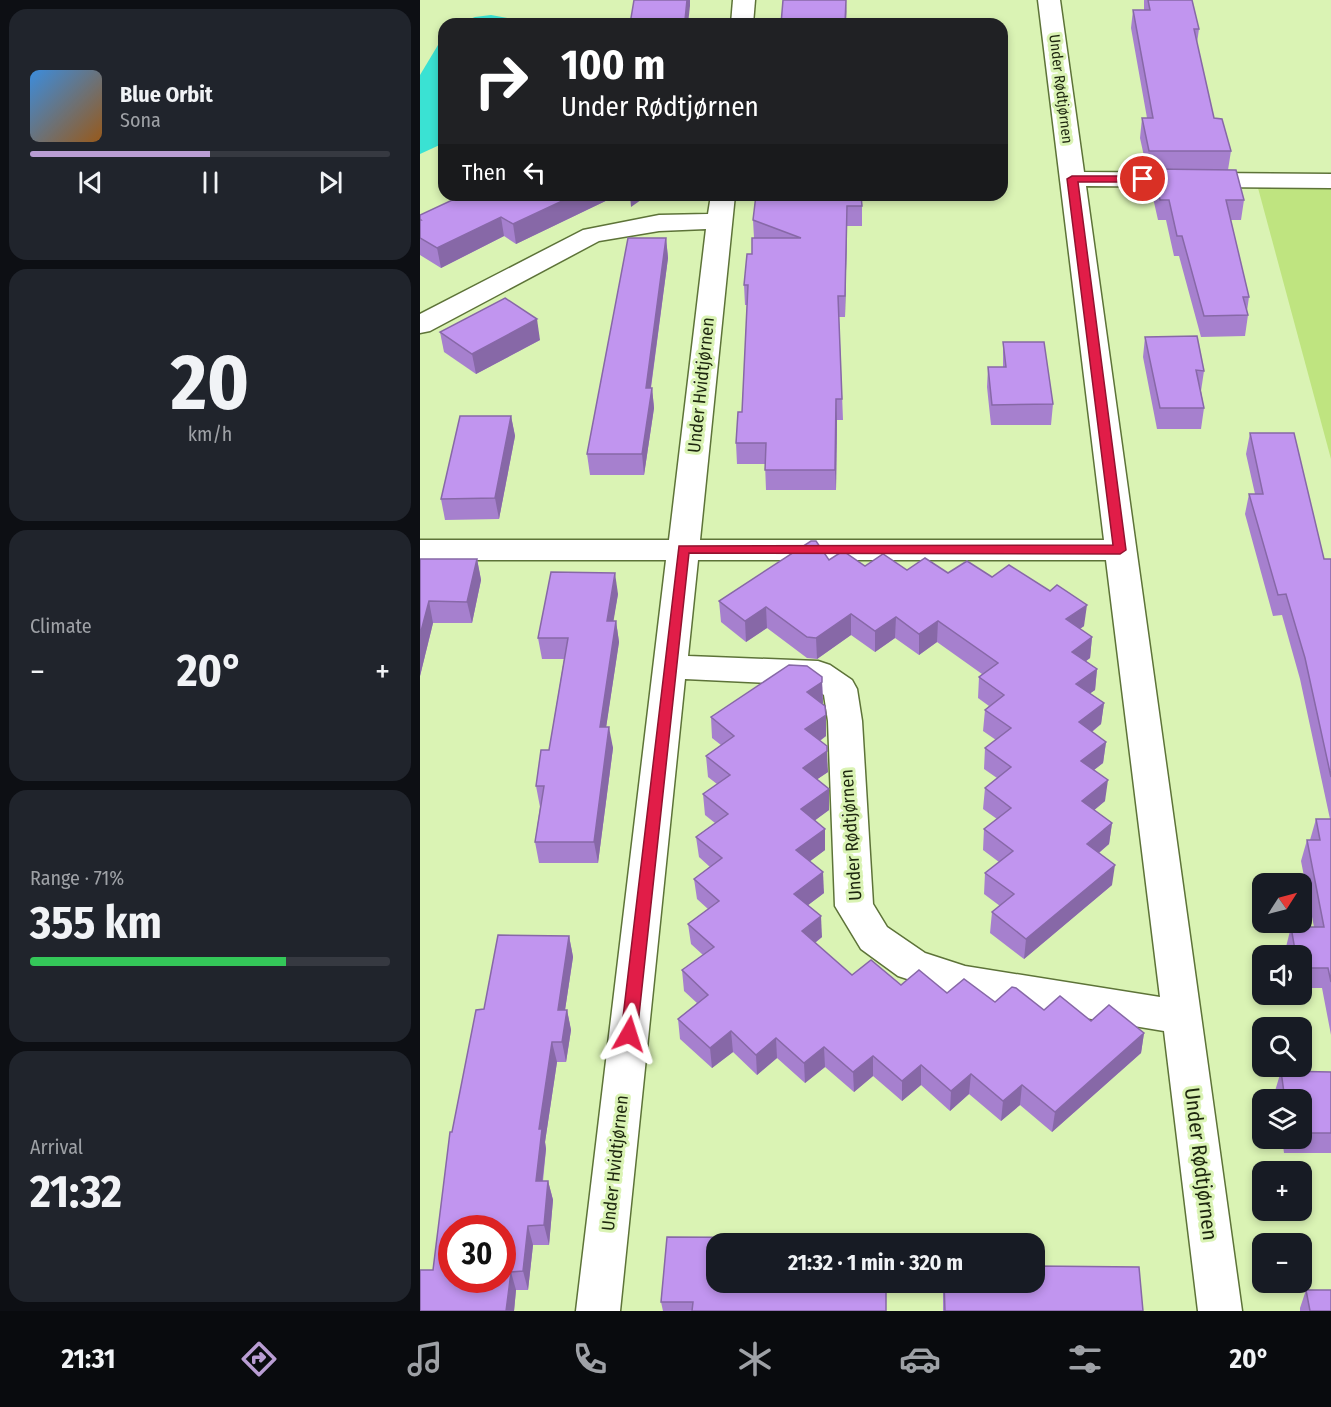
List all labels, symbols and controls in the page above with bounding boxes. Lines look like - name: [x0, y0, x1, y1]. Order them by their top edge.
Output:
- street label: Under Rødtjørnen: [1045, 33, 1077, 145]
- text: 100 m: [561, 40, 665, 90]
- icon: right: [462, 42, 540, 120]
- text: Blue Orbit: [120, 81, 213, 108]
- text: Under Rødtjørnen: [561, 91, 759, 123]
- text: Sona: [120, 108, 161, 132]
- pin: [1117, 153, 1168, 204]
- icon: left: [518, 156, 551, 189]
- text: Then: [462, 159, 506, 186]
- icon: arrive: [1126, 162, 1159, 195]
- icon: previous: [74, 166, 107, 199]
- icon: pause: [194, 166, 227, 199]
- icon: next: [314, 166, 347, 199]
- street label: Under Hvidtjørnen: [683, 316, 719, 454]
- text: 20: [171, 336, 249, 430]
- text: km/h: [188, 422, 232, 446]
- text: Climate: [30, 614, 92, 638]
- text: 20°: [177, 644, 243, 698]
- text: −: [30, 652, 45, 692]
- text: +: [375, 652, 390, 692]
- street label: Under Rødtjørnen: [835, 768, 867, 902]
- text: Range · 71%: [30, 866, 124, 890]
- north arrow: [1252, 873, 1312, 933]
- map controls: [1252, 873, 1312, 1293]
- text: 355 km: [30, 896, 162, 950]
- button: sound: [1252, 945, 1312, 1005]
- position arrow: [597, 1002, 661, 1066]
- button: search: [1252, 1017, 1312, 1077]
- street label: Under Rødtjørnen: [1179, 1086, 1223, 1242]
- button: layers: [1252, 1089, 1312, 1149]
- street label: Under Hvidtjørnen: [597, 1094, 633, 1232]
- text: Arrival: [30, 1135, 83, 1159]
- button: +: [1252, 1161, 1312, 1221]
- text: 21:32: [30, 1165, 122, 1219]
- speed limit sign: 30: [438, 1215, 516, 1293]
- button: −: [1252, 1233, 1312, 1293]
- text: 21:32 · 1 min · 320 m: [788, 1249, 963, 1276]
- icon: directions: [238, 1338, 280, 1380]
- icon: music: [404, 1338, 446, 1380]
- icon: phone: [569, 1338, 611, 1380]
- icon: climate: [734, 1338, 776, 1380]
- icon: car: [899, 1338, 941, 1380]
- icon: filters: [1064, 1338, 1106, 1380]
- text: 21:31: [62, 1343, 115, 1375]
- text: 20°: [1230, 1343, 1269, 1375]

